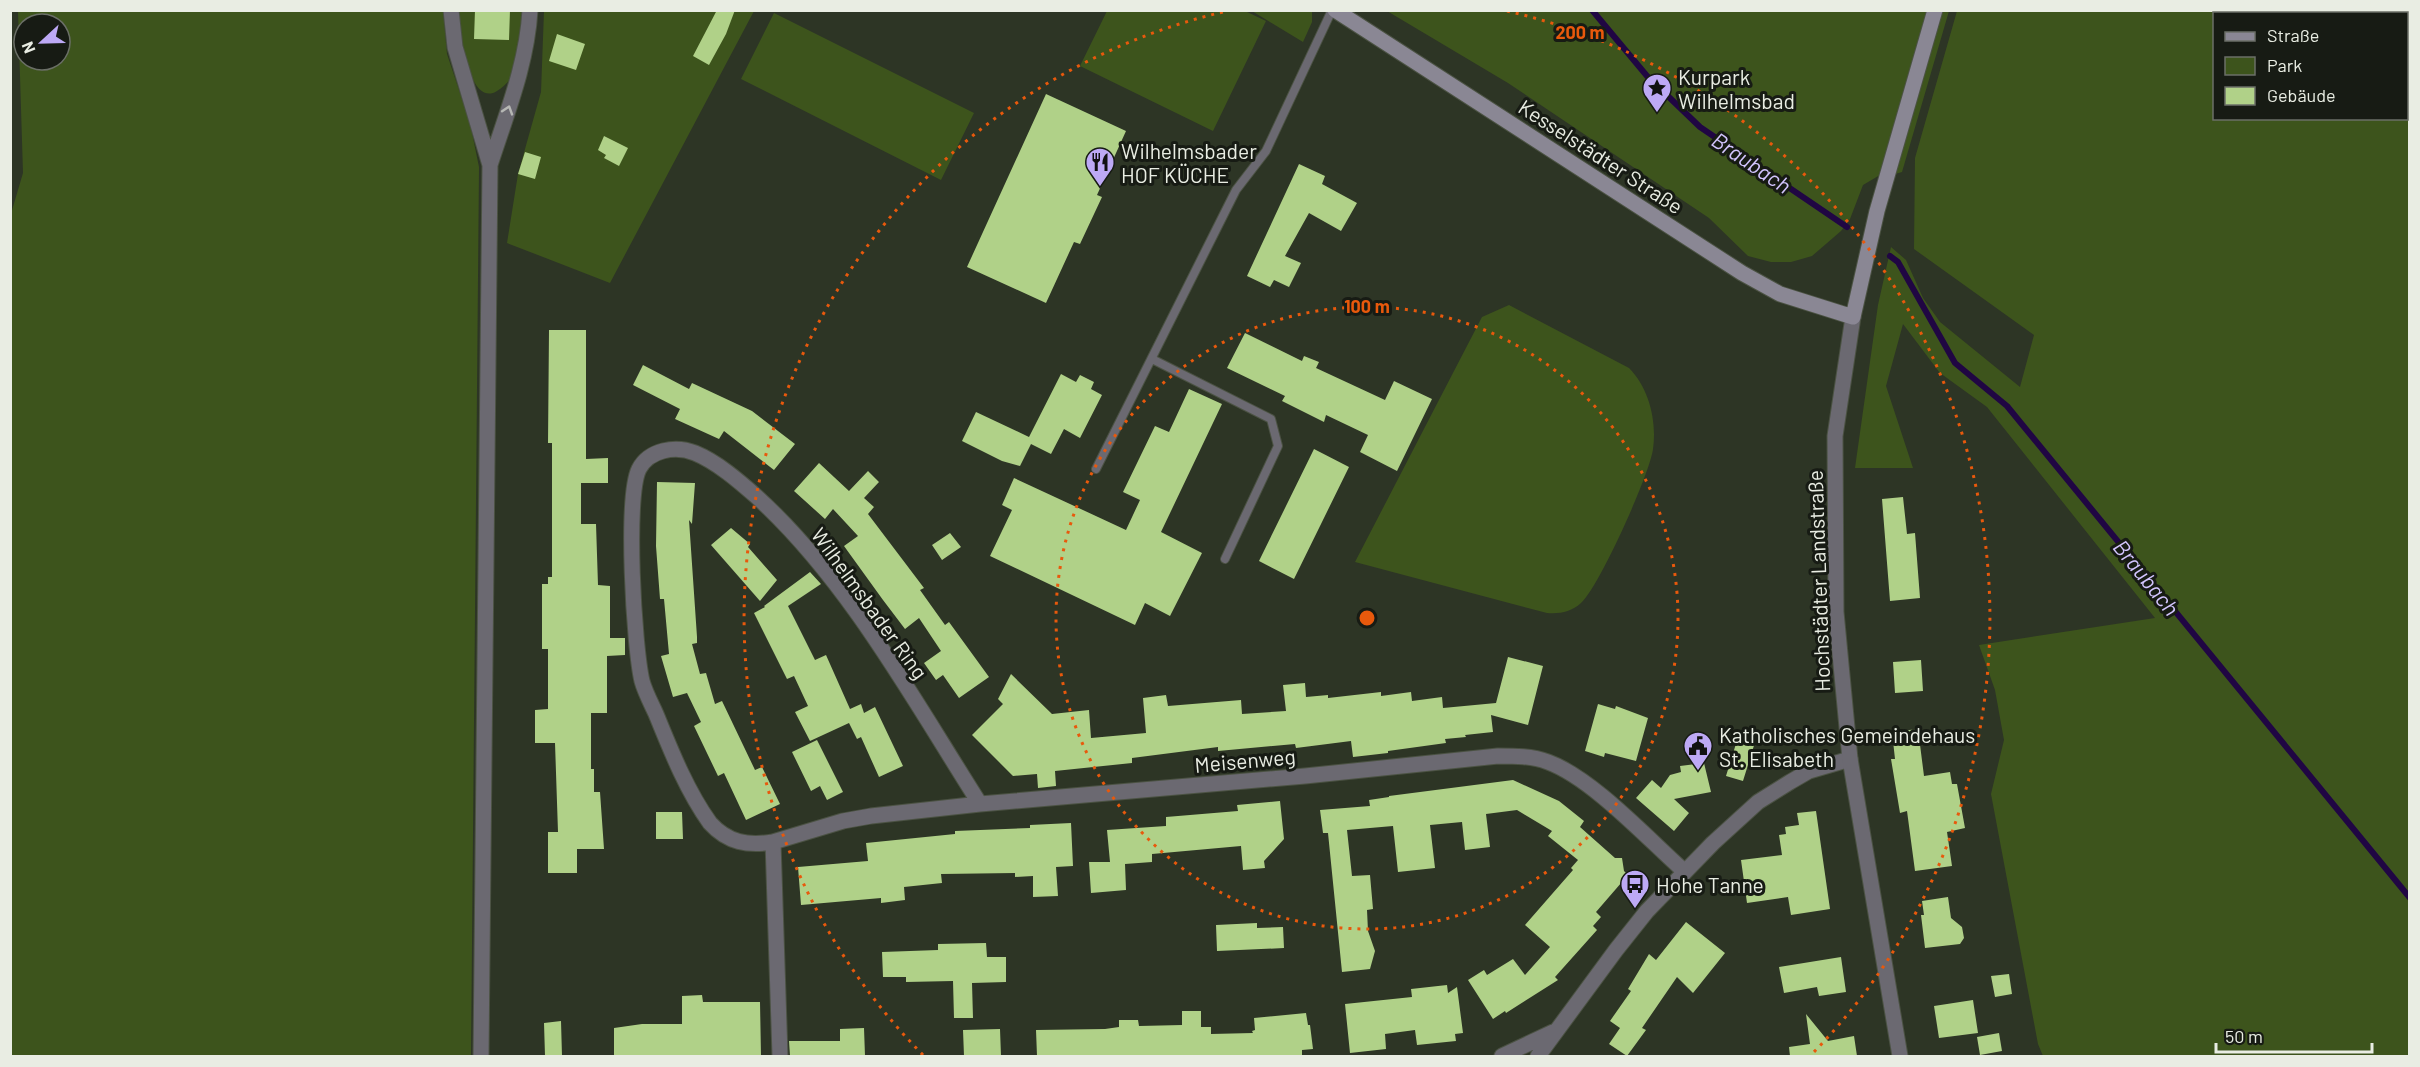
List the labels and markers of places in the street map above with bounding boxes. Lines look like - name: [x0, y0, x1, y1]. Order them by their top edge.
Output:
- place label: Kurpark Wilhelmsbad: [1678, 64, 1795, 113]
- place icon: Kurpark Wilhelmsbad: [1641, 72, 1673, 114]
- place label: Wilhelmsbader HOF KÜCHE: [1121, 138, 1257, 187]
- restaurant icon: Wilhelmsbader HOF KÜCHE: [1084, 146, 1116, 188]
- centre of rings: [1357, 608, 1377, 628]
- place label: Katholisches Gemeindehaus St. Elisabeth: [1719, 722, 1975, 771]
- public building icon: Katholisches Gemeindehaus St. Elisabeth: [1682, 730, 1714, 772]
- bus stop icon: Hohe Tanne: [1619, 868, 1651, 910]
- place label: Hohe Tanne: [1656, 872, 1764, 897]

